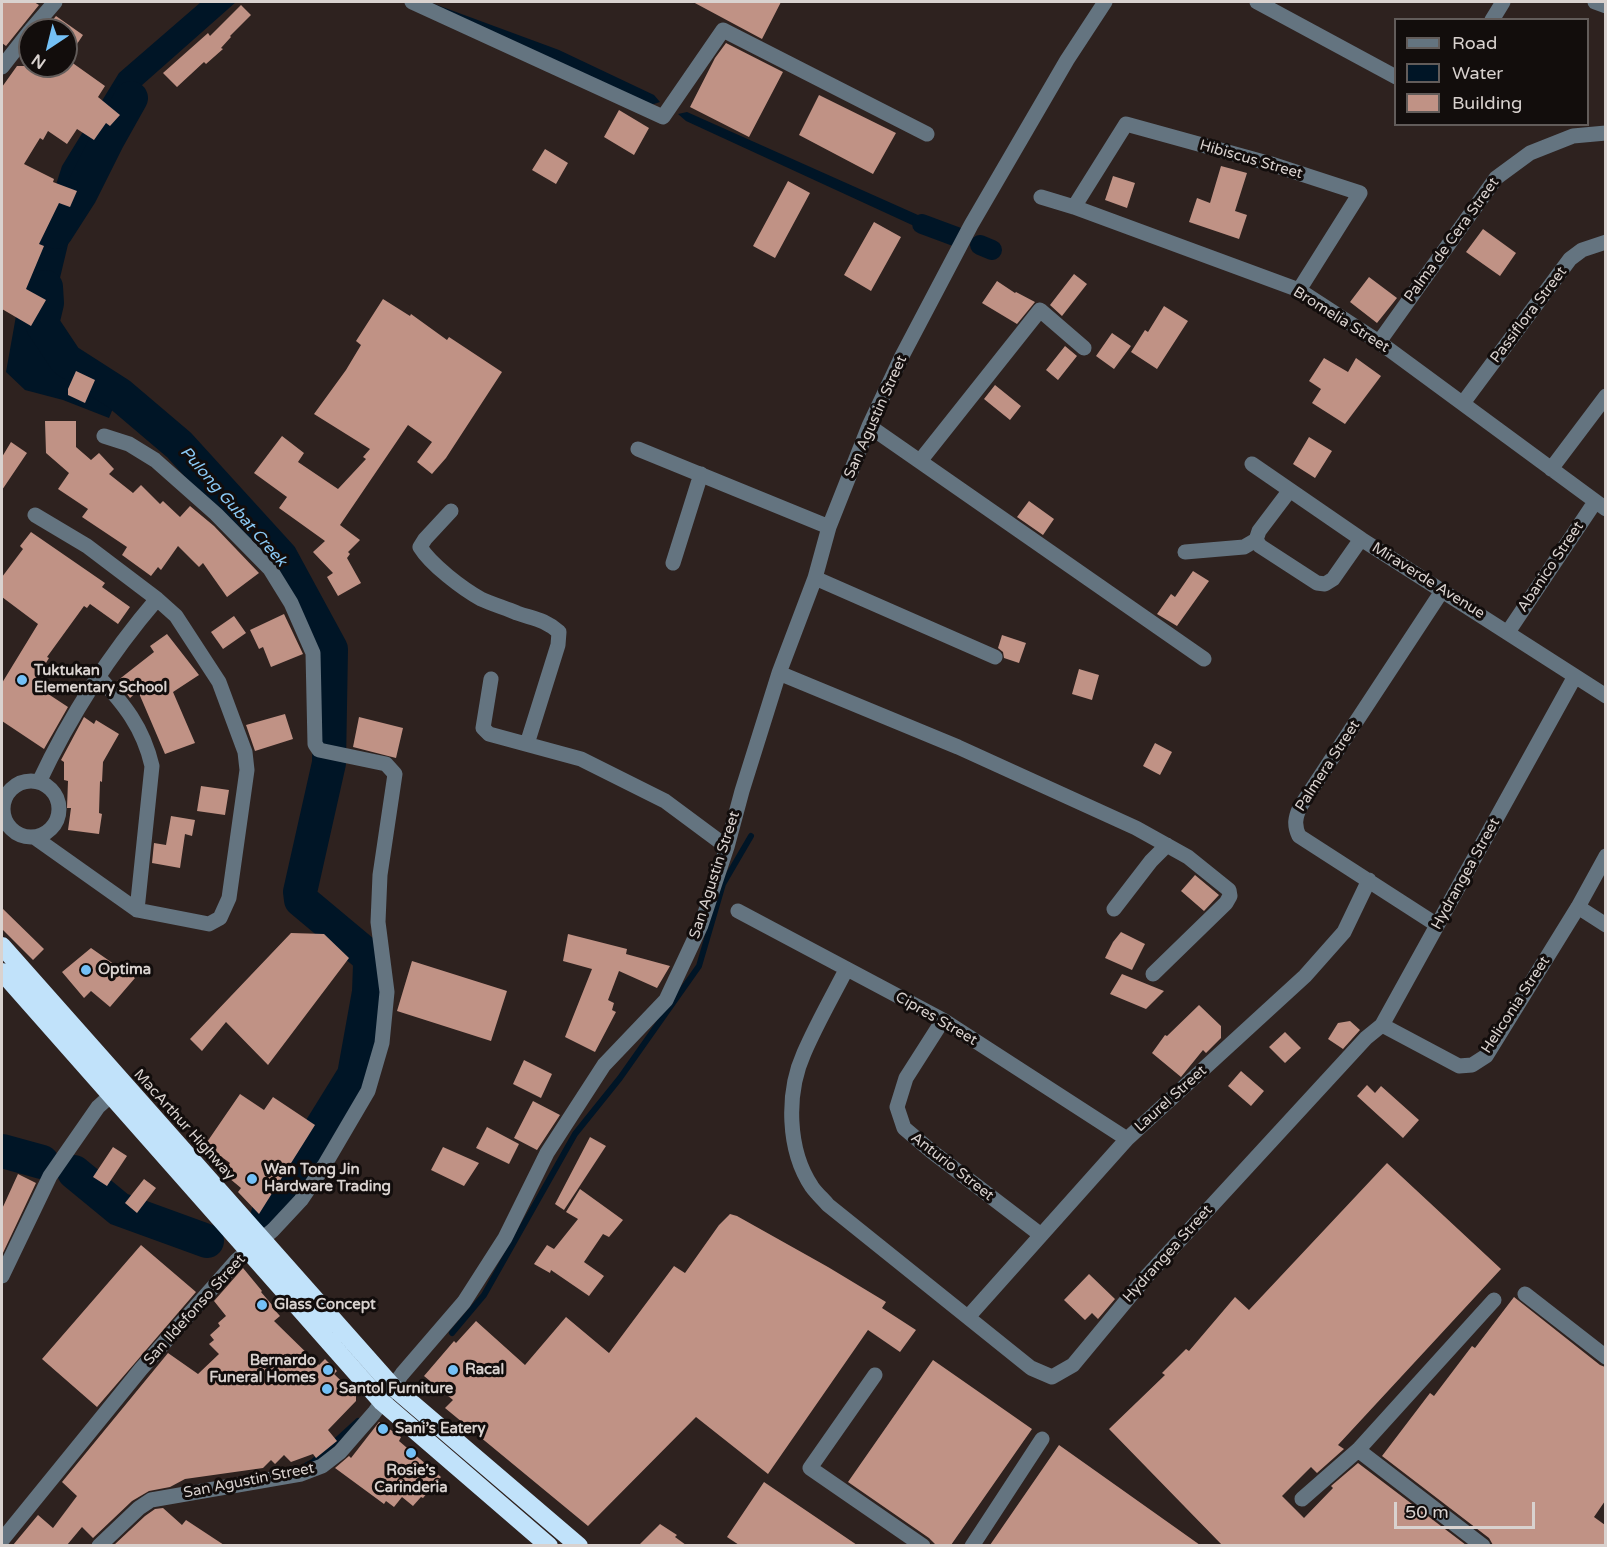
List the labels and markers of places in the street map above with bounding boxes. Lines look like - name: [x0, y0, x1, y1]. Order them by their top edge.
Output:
- place label: Tuktukan Elementary School: [34, 662, 167, 697]
- marker: Tuktukan Elementary School: [15, 673, 29, 687]
- place label: Optima: [98, 961, 151, 979]
- marker: Optima: [79, 963, 93, 977]
- place label: Wan Tong Jin Hardware Trading: [264, 1161, 391, 1196]
- marker: Wan Tong Jin Hardware Trading: [245, 1172, 259, 1186]
- place label: Glass Concept: [274, 1296, 376, 1314]
- marker: Glass Concept: [255, 1298, 269, 1312]
- place label: Bernardo Funeral Homes: [209, 1352, 316, 1387]
- place label: Racal: [465, 1361, 504, 1379]
- marker: Bernardo Funeral Homes: [321, 1363, 335, 1377]
- marker: Racal: [446, 1363, 460, 1377]
- place label: Santol Furniture: [339, 1380, 453, 1398]
- marker: Santol Furniture: [320, 1382, 334, 1396]
- place label: Sani’s Eatery: [395, 1420, 486, 1438]
- marker: Sani’s Eatery: [376, 1422, 390, 1436]
- marker: Rosie’s Carinderia: [404, 1446, 418, 1460]
- place label: Rosie’s Carinderia: [374, 1462, 448, 1497]

